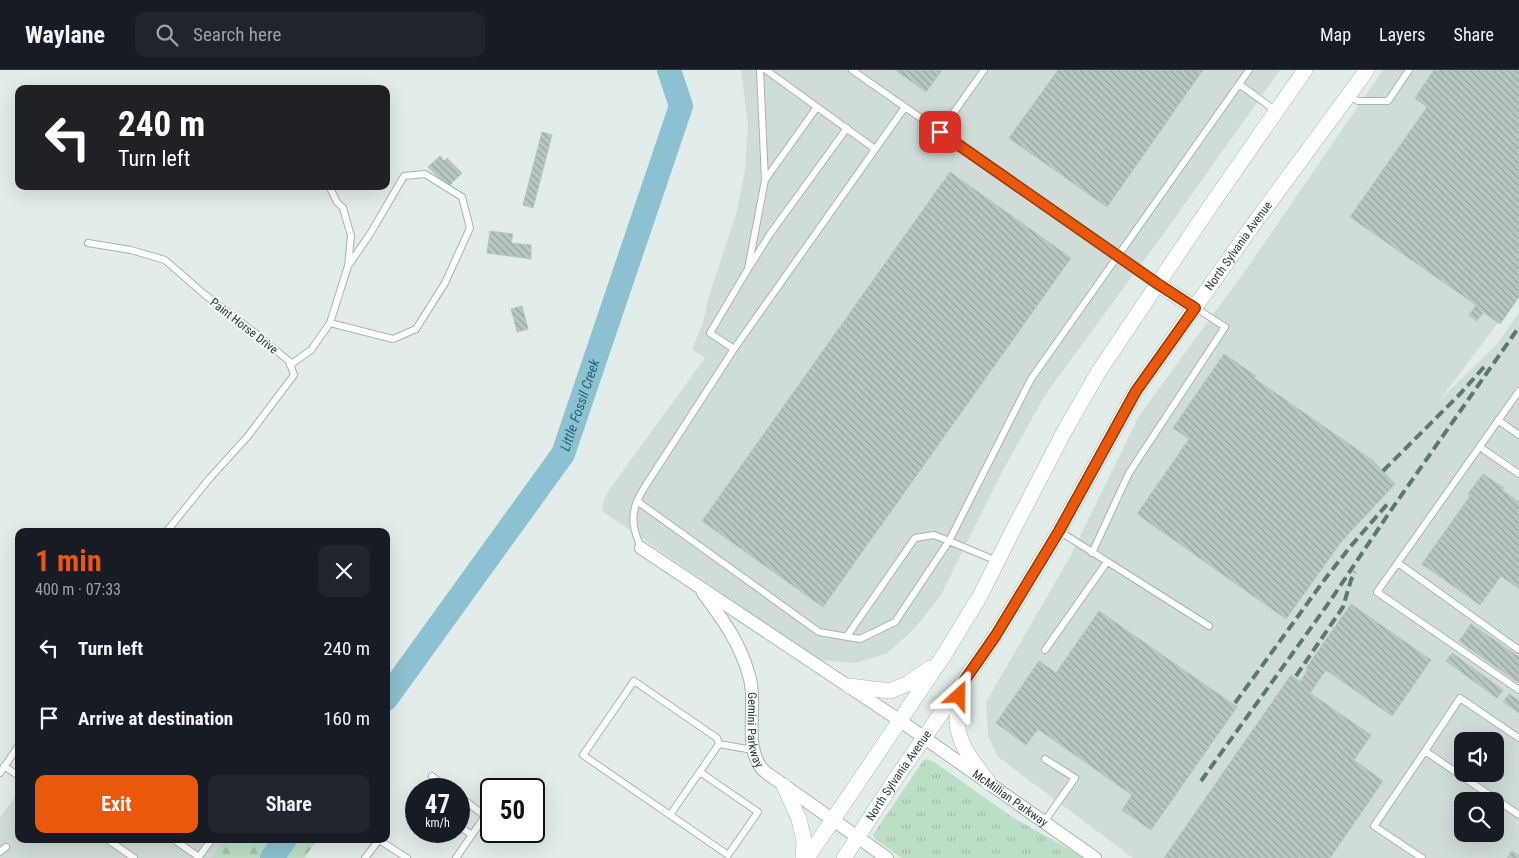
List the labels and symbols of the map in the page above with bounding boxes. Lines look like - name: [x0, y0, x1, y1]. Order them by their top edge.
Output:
- pin: [919, 111, 961, 153]
- street label: North Sylvania Avenue: [1202, 198, 1275, 293]
- street label: Paint Horse Drive: [207, 295, 281, 357]
- water label: Little Fossil Creek: [557, 356, 603, 453]
- position arrow: [932, 669, 984, 721]
- street label: Gemini Parkway: [745, 692, 766, 770]
- street label: North Sylvania Avenue: [863, 727, 934, 823]
- street label: McMillian Parkway: [970, 767, 1051, 830]
- speed limit sign: 50: [480, 778, 545, 843]

